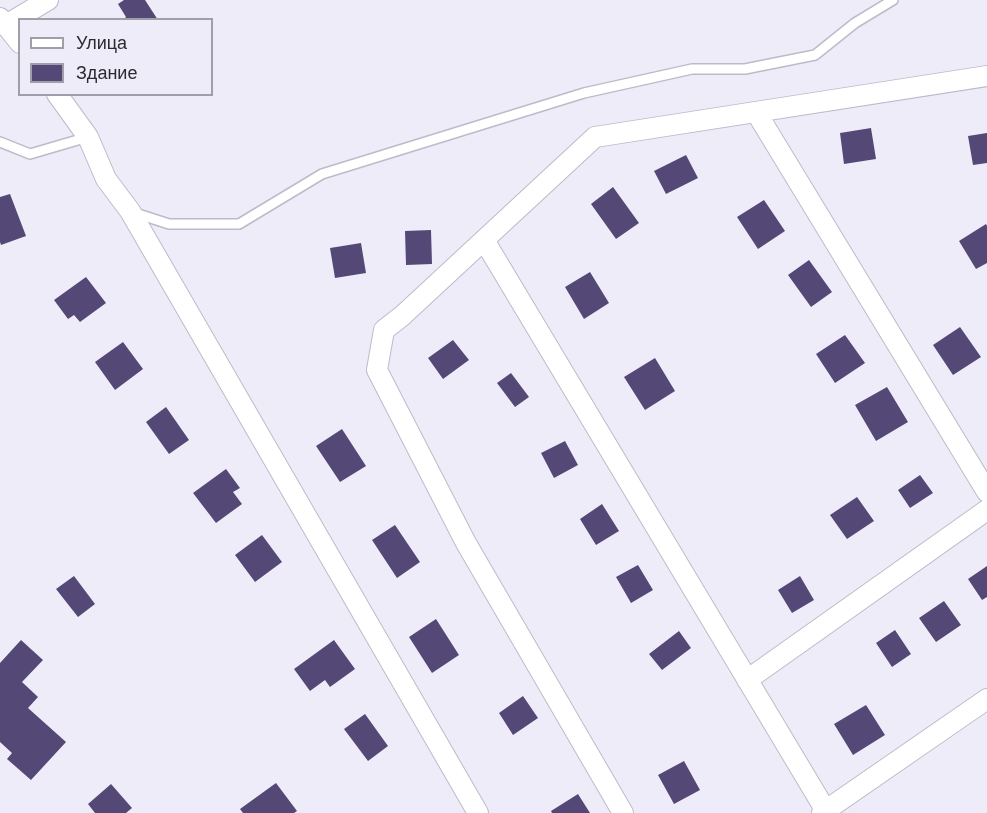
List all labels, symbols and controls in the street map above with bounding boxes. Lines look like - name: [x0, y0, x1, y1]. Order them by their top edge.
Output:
- legend: [18, 18, 213, 96]
- text: Улица: [76, 31, 127, 55]
- text: Здание: [76, 61, 137, 85]

